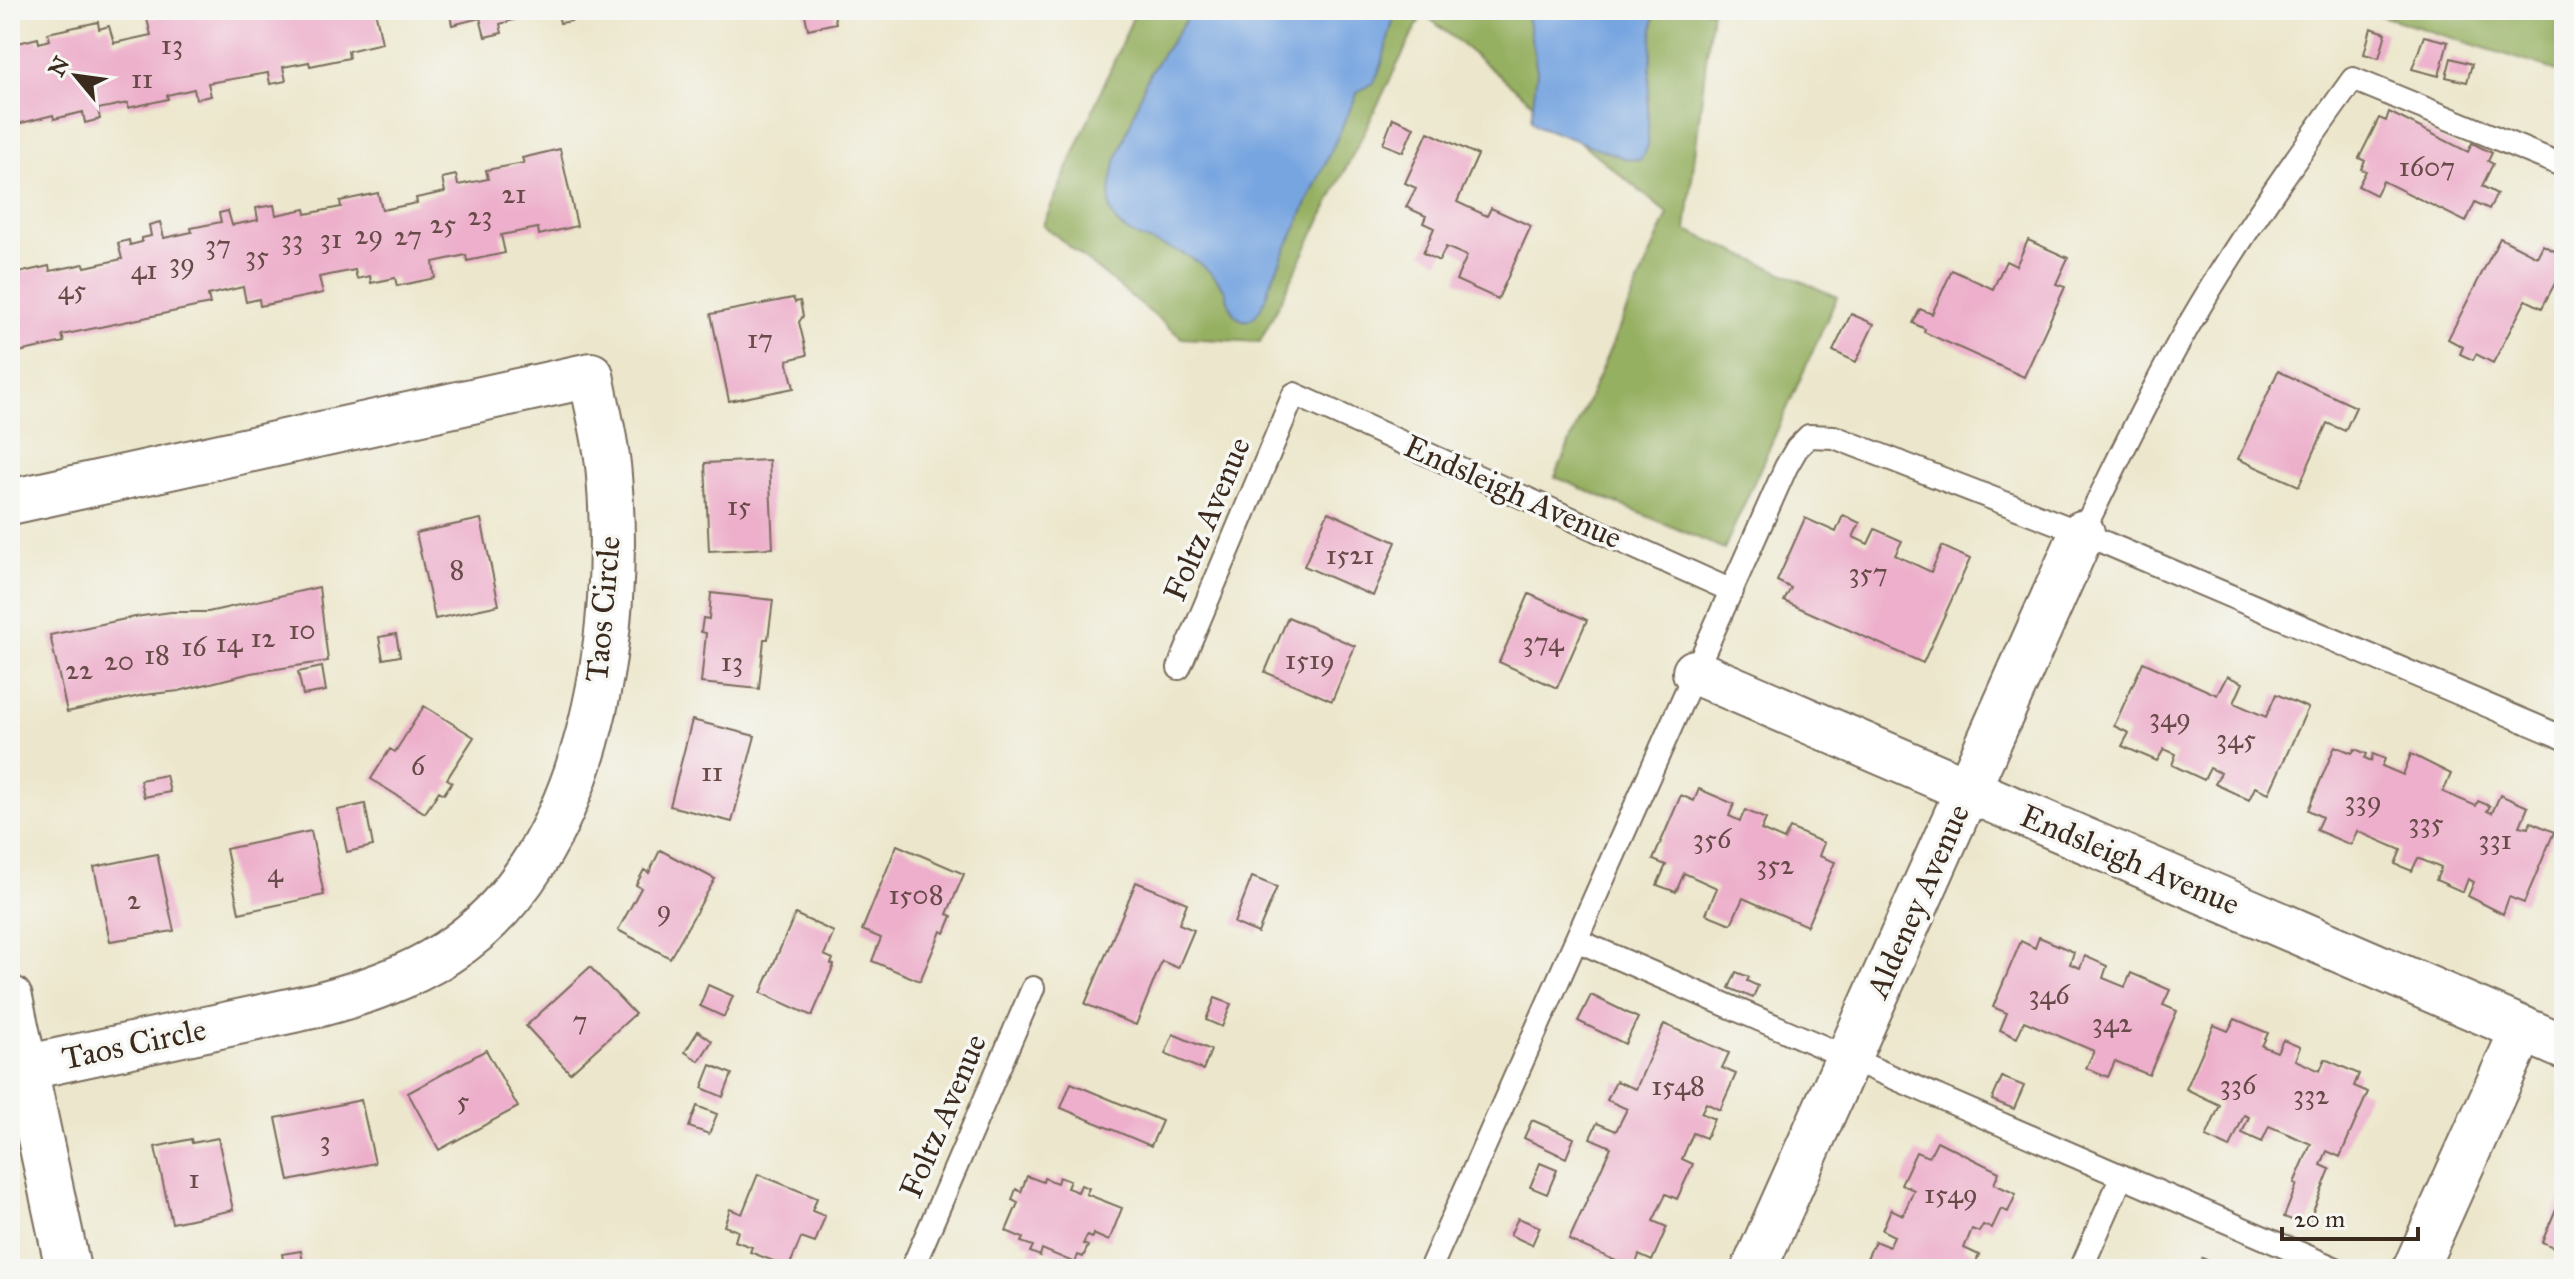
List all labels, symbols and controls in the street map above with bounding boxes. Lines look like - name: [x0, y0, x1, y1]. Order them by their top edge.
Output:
- house number: 13: [161, 27, 183, 62]
- north arrow: [36, 36, 116, 116]
- text: N: [43, 52, 75, 81]
- house number: 11: [131, 61, 153, 96]
- house number: 1607: [2399, 149, 2455, 184]
- house number: 21: [502, 176, 526, 211]
- house number: 23: [467, 198, 493, 233]
- house number: 25: [430, 206, 456, 241]
- house number: 29: [355, 217, 383, 252]
- house number: 27: [394, 218, 422, 253]
- house number: 31: [320, 221, 342, 256]
- house number: 33: [281, 222, 303, 257]
- house number: 37: [205, 227, 231, 262]
- house number: 35: [245, 238, 269, 273]
- house number: 39: [169, 245, 195, 280]
- house number: 41: [131, 252, 157, 287]
- house number: 45: [58, 272, 86, 307]
- house number: 17: [747, 321, 773, 356]
- street label: Endsleigh Avenue: [1398, 427, 1628, 557]
- street label: Foltz Avenue: [1155, 431, 1259, 607]
- house number: 15: [727, 488, 751, 523]
- street label: Taos Circle: [577, 534, 629, 684]
- house number: 1521: [1326, 537, 1374, 572]
- house number: 8: [450, 552, 464, 587]
- house number: 357: [1848, 555, 1888, 590]
- house number: 10: [288, 612, 316, 647]
- house number: 12: [251, 620, 276, 655]
- house number: 374: [1522, 624, 1565, 659]
- house number: 14: [216, 625, 244, 660]
- house number: 16: [181, 629, 208, 664]
- house number: 18: [144, 637, 170, 672]
- house number: 1519: [1285, 642, 1335, 677]
- house number: 20: [104, 643, 134, 678]
- house number: 13: [721, 644, 743, 679]
- house number: 22: [65, 652, 93, 687]
- house number: 349: [2149, 700, 2191, 735]
- house number: 345: [2216, 721, 2256, 756]
- house number: 6: [411, 748, 427, 783]
- house number: 11: [701, 754, 723, 789]
- house number: 339: [2344, 783, 2382, 818]
- street label: Endsleigh Avenue: [2015, 796, 2245, 924]
- street label: Aldeney Avenue: [1857, 798, 1978, 1006]
- house number: 335: [2408, 805, 2444, 840]
- house number: 356: [1693, 821, 1733, 856]
- house number: 331: [2478, 822, 2512, 857]
- house number: 352: [1756, 847, 1794, 882]
- house number: 4: [267, 855, 284, 890]
- house number: 1508: [888, 877, 944, 912]
- house number: 2: [127, 882, 141, 917]
- house number: 9: [656, 892, 672, 927]
- house number: 346: [2028, 977, 2071, 1012]
- house number: 7: [573, 1003, 587, 1038]
- house number: 342: [2092, 1005, 2132, 1040]
- street label: Taos Circle: [58, 1010, 210, 1078]
- street label: Foltz Avenue: [891, 1028, 995, 1204]
- house number: 336: [2220, 1067, 2258, 1102]
- house number: 1548: [1651, 1068, 1705, 1103]
- house number: 332: [2293, 1077, 2329, 1112]
- house number: 5: [456, 1083, 470, 1118]
- house number: 3: [319, 1123, 331, 1158]
- house number: 1: [188, 1161, 200, 1196]
- house number: 1549: [1924, 1176, 1978, 1211]
- scale bar: [2282, 1191, 2418, 1241]
- text: 20 m: [2294, 1204, 2345, 1234]

